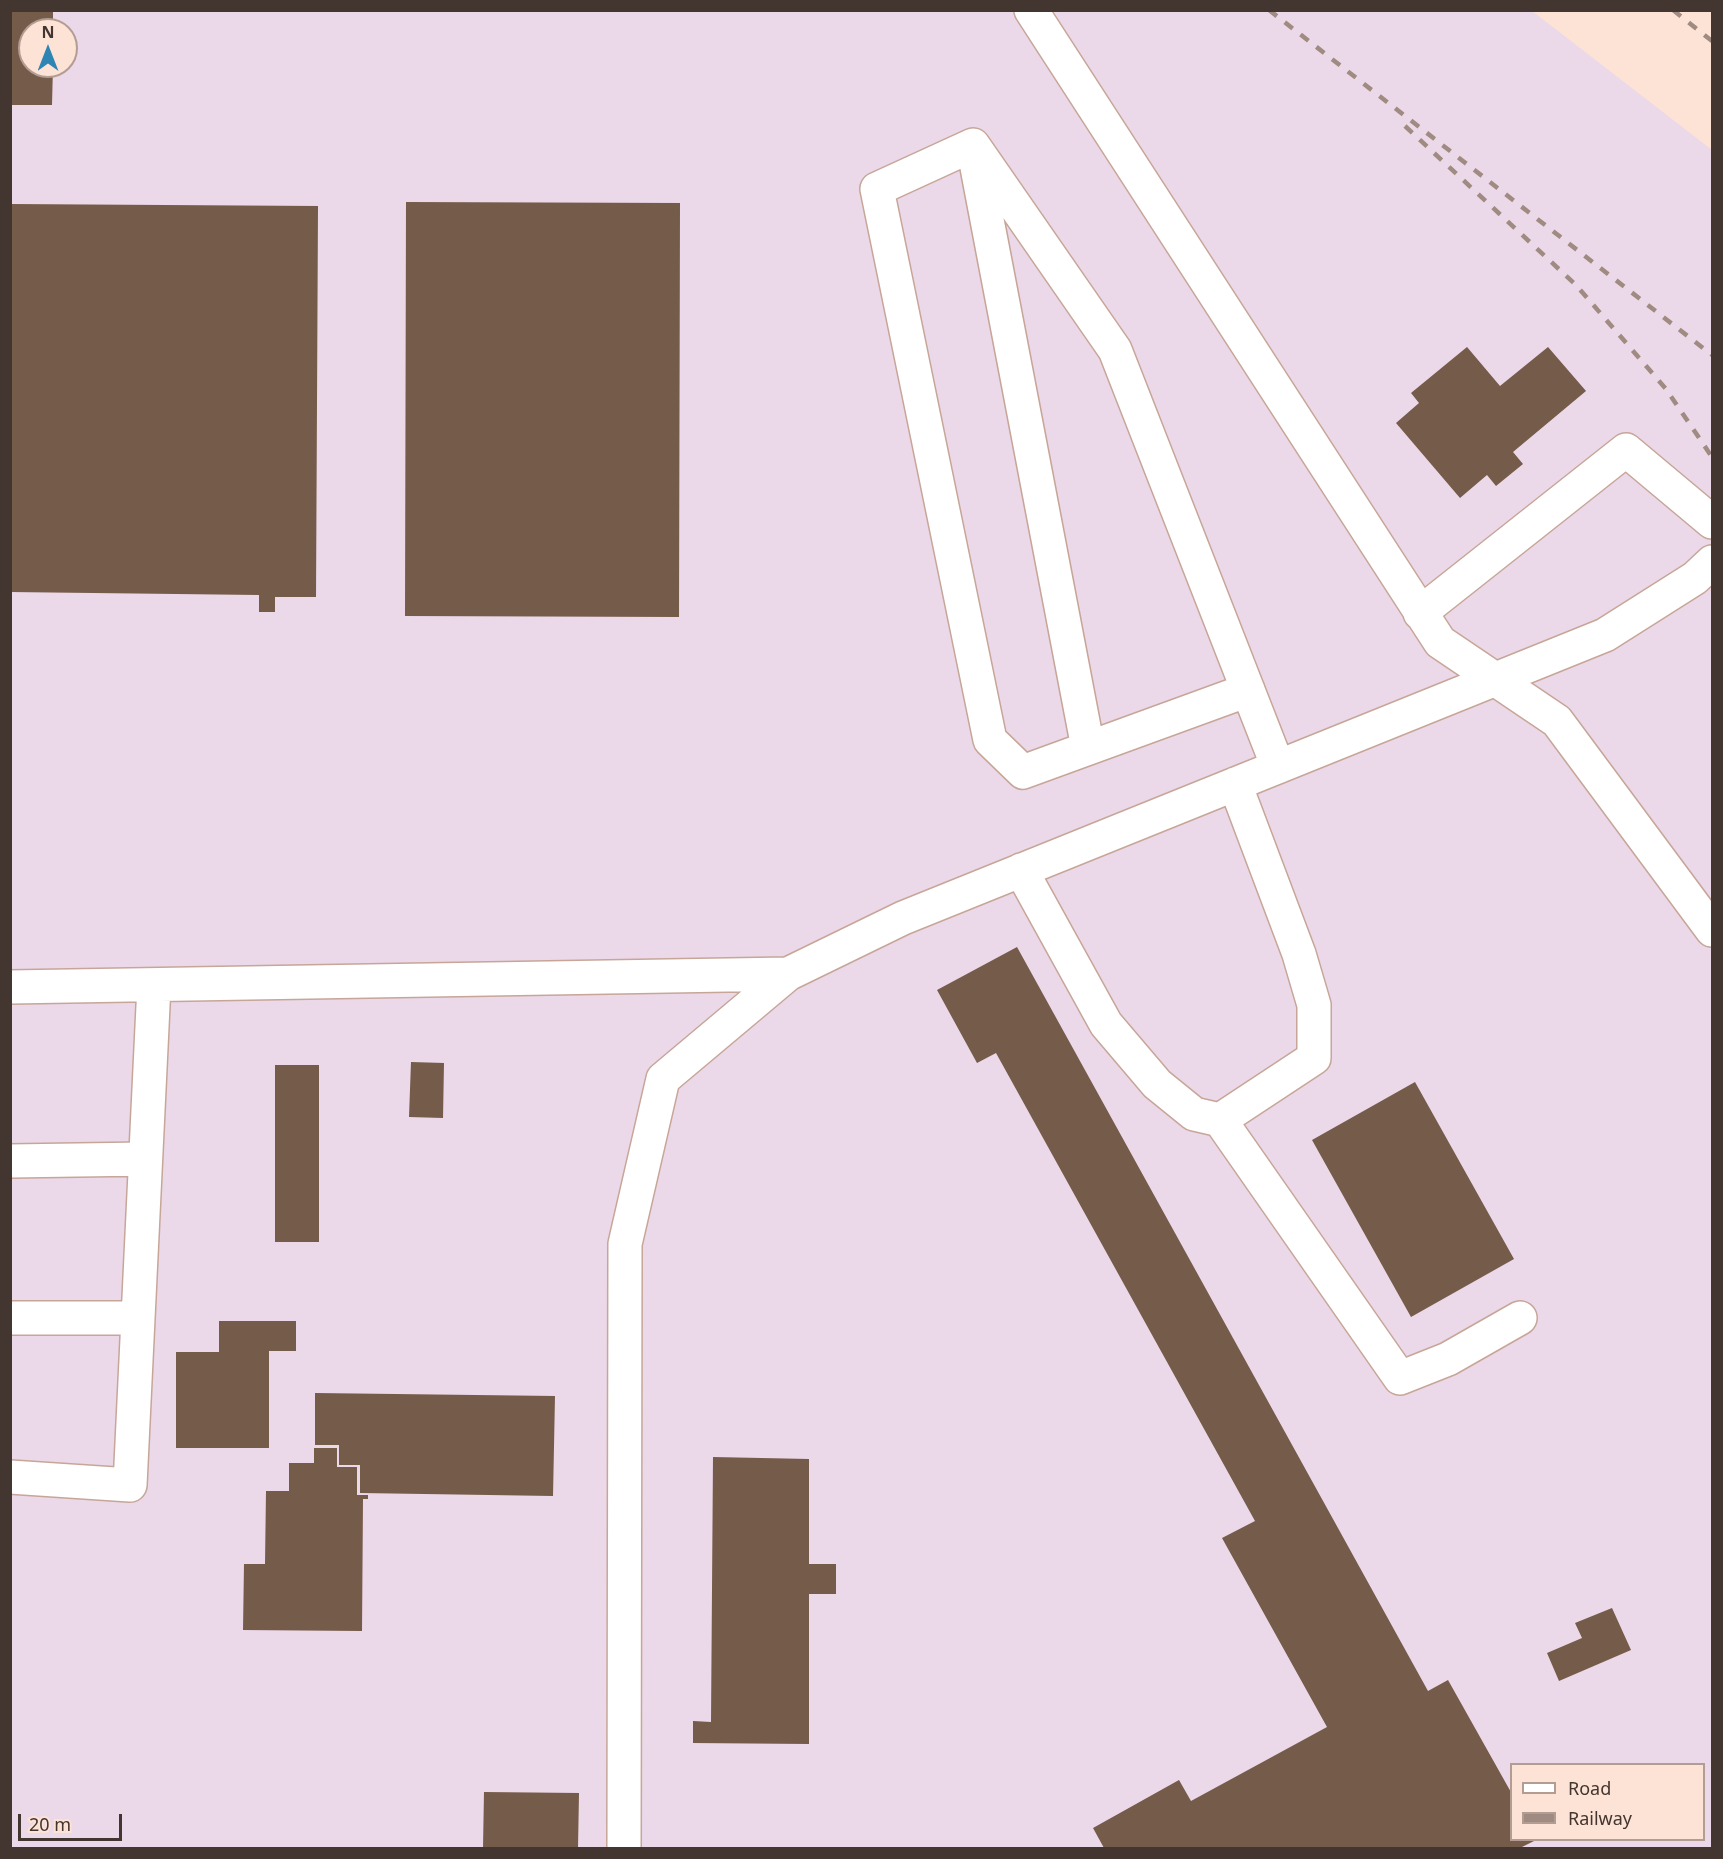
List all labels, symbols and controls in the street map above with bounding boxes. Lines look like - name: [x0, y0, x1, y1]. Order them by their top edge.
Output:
- north arrow: [18, 18, 78, 78]
- text: N: [41, 21, 55, 43]
- legend: [1510, 1763, 1705, 1841]
- text: Road: [1568, 1776, 1611, 1800]
- scale bar: [21, 1802, 124, 1840]
- text: Railway: [1568, 1806, 1632, 1830]
- text: 20 m: [29, 1812, 71, 1836]

